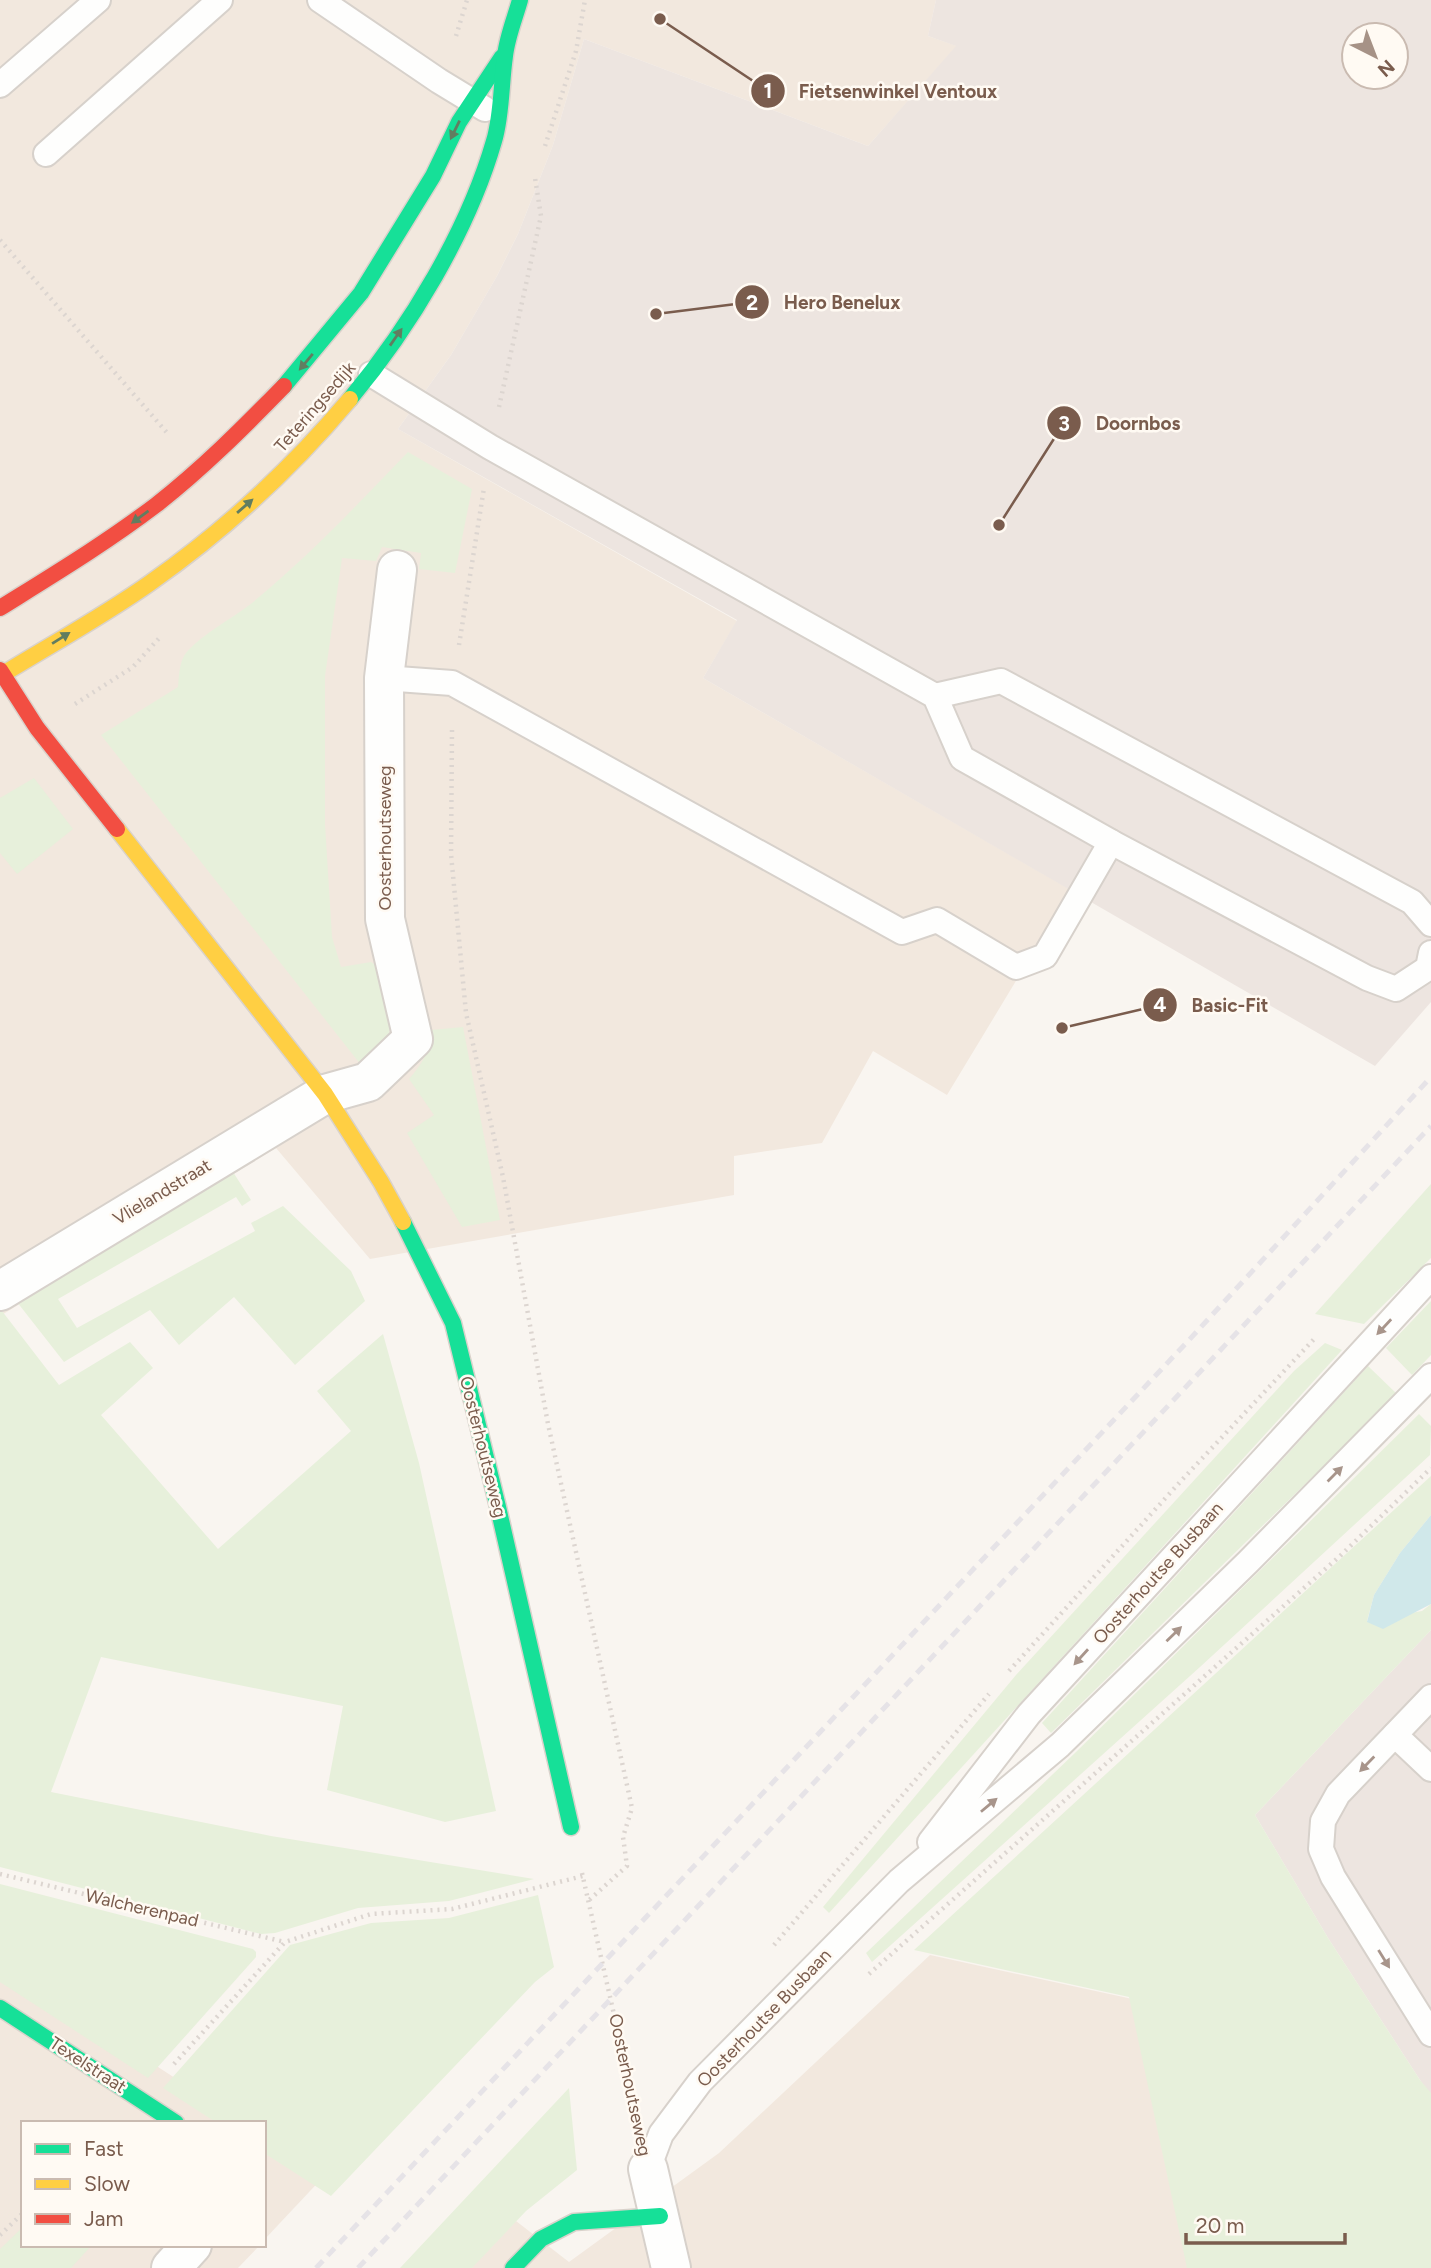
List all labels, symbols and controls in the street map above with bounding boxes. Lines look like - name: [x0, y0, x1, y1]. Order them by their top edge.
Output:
- north arrow: [1340, 21, 1410, 91]
- text: N: [1373, 55, 1399, 82]
- callout: Fietsenwinkel Ventoux: [750, 71, 1012, 111]
- text: 1: [764, 78, 772, 103]
- text: Fietsenwinkel Ventoux: [799, 80, 997, 103]
- one-way arrow: [450, 120, 461, 140]
- callout: Hero Benelux: [734, 282, 914, 322]
- text: 2: [746, 290, 758, 315]
- text: Hero Benelux: [784, 291, 900, 314]
- one-way arrow: [389, 328, 403, 346]
- one-way arrow: [299, 353, 314, 370]
- street label: Teteringsedijk: [270, 357, 360, 457]
- callout: Doornbos: [1046, 403, 1194, 443]
- text: 3: [1058, 411, 1070, 436]
- text: Doornbos: [1096, 412, 1180, 435]
- one-way arrow: [236, 498, 254, 514]
- one-way arrow: [131, 509, 149, 523]
- one-way arrow: [51, 632, 70, 645]
- street label: Oosterhoutseweg: [374, 765, 396, 911]
- callout: Basic-Fit: [1143, 985, 1283, 1025]
- text: 4: [1153, 992, 1167, 1017]
- text: Basic-Fit: [1192, 994, 1269, 1017]
- street label: Vlielandstraat: [109, 1154, 215, 1230]
- one-way arrow: [1377, 1318, 1393, 1335]
- street label: Oosterhoutseweg: [455, 1374, 511, 1520]
- one-way arrow: [1327, 1465, 1344, 1482]
- street label: Oosterhoutse Busbaan: [1088, 1497, 1228, 1649]
- one-way arrow: [1165, 1627, 1182, 1643]
- one-way arrow: [1074, 1648, 1090, 1665]
- one-way arrow: [1359, 1755, 1375, 1772]
- one-way arrow: [980, 1797, 998, 1813]
- street label: Walcherenpad: [83, 1884, 201, 1932]
- street label: Oosterhoutse Busbaan: [692, 1944, 836, 2092]
- one-way arrow: [1378, 1949, 1391, 1969]
- street label: Oosterhoutseweg: [604, 2012, 656, 2158]
- street label: Texelstraat: [45, 2032, 131, 2098]
- legend: [21, 2121, 266, 2247]
- text: Fast: [84, 2136, 124, 2161]
- text: Slow: [84, 2171, 130, 2196]
- scale bar: [1186, 2202, 1345, 2246]
- text: Jam: [84, 2206, 123, 2231]
- text: 20 m: [1196, 2213, 1244, 2238]

